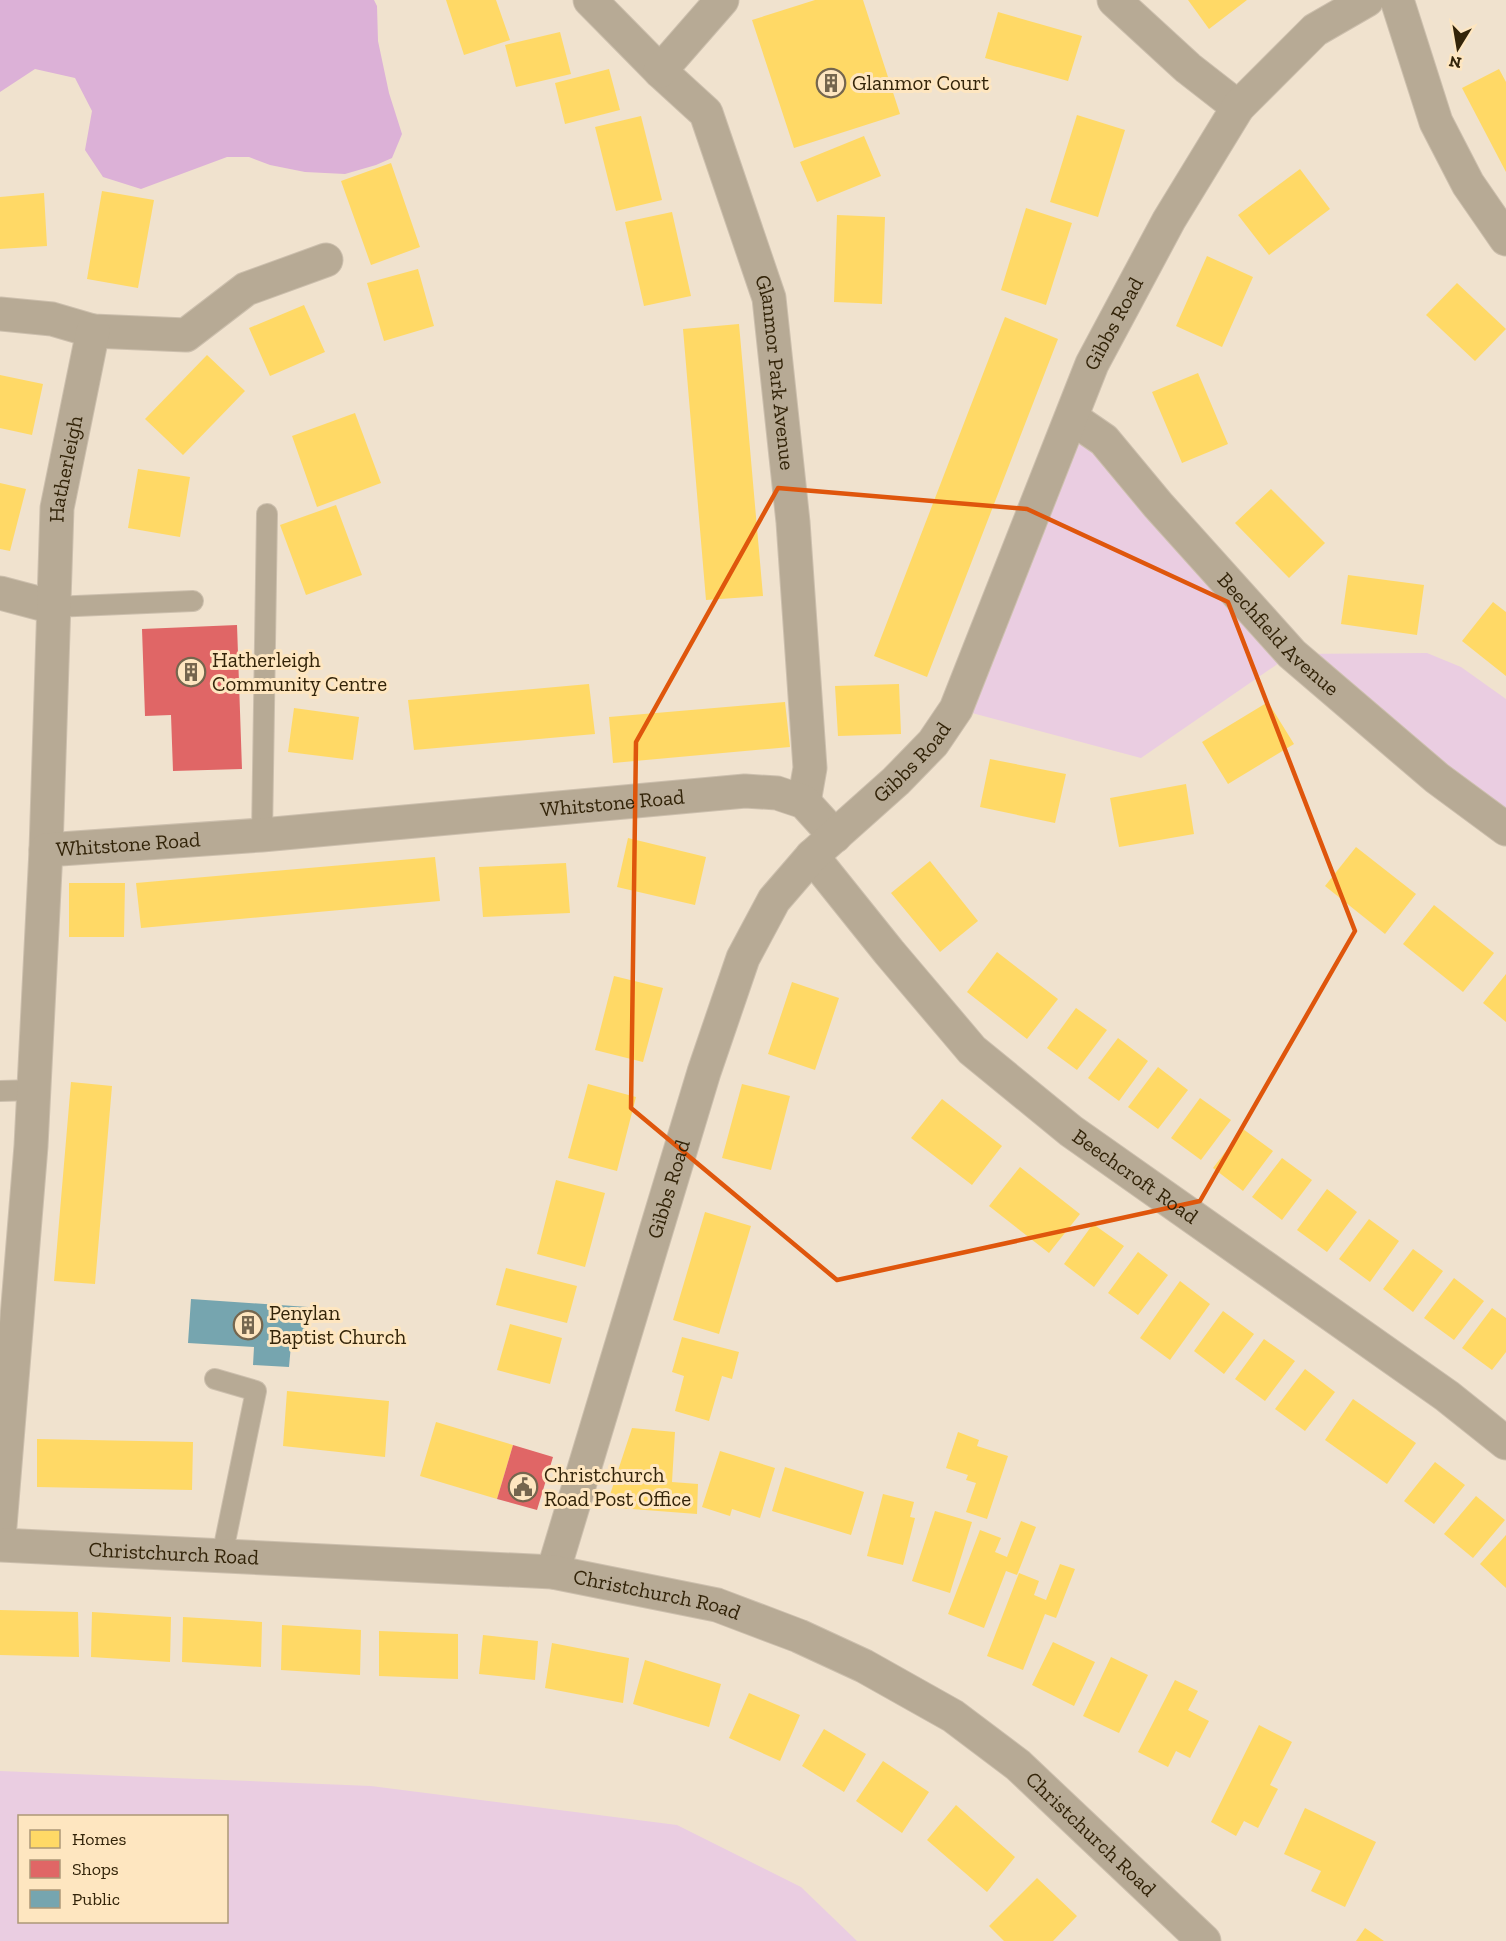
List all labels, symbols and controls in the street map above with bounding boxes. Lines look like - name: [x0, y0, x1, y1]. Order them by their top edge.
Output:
- north arrow: [1428, 18, 1488, 78]
- text: N: [1447, 52, 1463, 73]
- building icon: Glanmor Court: [815, 67, 847, 99]
- place label: Glanmor Court: [852, 70, 989, 95]
- street label: Glanmor Park Avenue: [750, 271, 800, 471]
- street label: Gibbs Road: [1078, 272, 1148, 374]
- street label: Hatherleigh: [44, 413, 88, 523]
- street label: Beechfield Avenue: [1213, 567, 1345, 701]
- place label: Hatherleigh Community Centre: [212, 647, 387, 696]
- building icon: Hatherleigh Community Centre: [175, 656, 207, 688]
- street label: Gibbs Road: [868, 717, 956, 807]
- street label: Whitstone Road: [539, 784, 686, 822]
- street label: Whitstone Road: [55, 826, 202, 861]
- street label: Beechcroft Road: [1068, 1123, 1203, 1229]
- street label: Gibbs Road: [641, 1136, 695, 1241]
- place label: Penylan Baptist Church: [269, 1300, 406, 1349]
- building icon: Penylan Baptist Church: [232, 1309, 264, 1341]
- place label: Christchurch Road Post Office: [544, 1462, 691, 1511]
- public building icon: Christchurch Road Post Office: [507, 1471, 539, 1503]
- street label: Christchurch Road: [88, 1536, 260, 1570]
- street label: Christchurch Road: [571, 1563, 745, 1625]
- street label: Christchurch Road: [1021, 1766, 1162, 1902]
- legend: [18, 1815, 228, 1923]
- text: Homes: [72, 1828, 126, 1850]
- text: Shops: [72, 1858, 119, 1880]
- text: Public: [72, 1888, 120, 1910]

